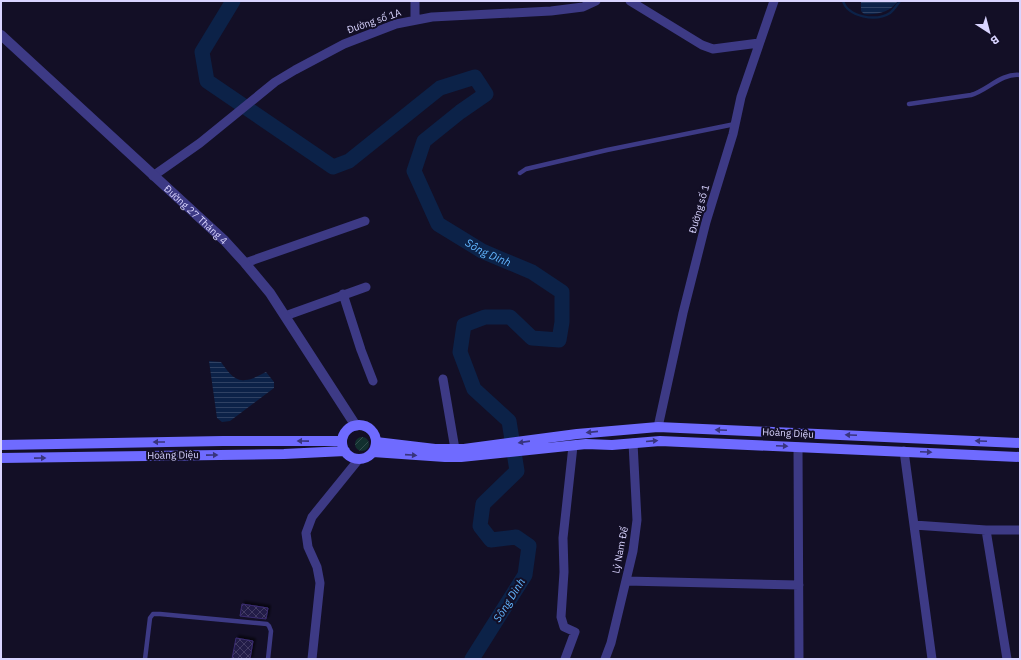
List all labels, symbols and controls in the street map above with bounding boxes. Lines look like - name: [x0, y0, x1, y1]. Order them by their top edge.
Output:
- street label: Đường số 1A: [345, 5, 403, 36]
- north arrow: [969, 12, 1009, 52]
- text: B: [988, 32, 1002, 48]
- street label: Đường 27 Tháng 4: [162, 182, 231, 247]
- street label: Đường số 1: [686, 183, 712, 235]
- water label: Sông Dinh: [463, 235, 513, 269]
- street label: Hoàng Diệu: [762, 425, 814, 441]
- one-way arrow: [715, 426, 727, 433]
- one-way arrow: [586, 429, 598, 435]
- one-way arrow: [845, 432, 857, 439]
- one-way arrow: [297, 437, 309, 444]
- one-way arrow: [517, 438, 530, 445]
- one-way arrow: [646, 438, 658, 445]
- one-way arrow: [974, 438, 987, 444]
- one-way arrow: [152, 439, 165, 445]
- one-way arrow: [776, 443, 788, 450]
- street label: Hoàng Diệu: [147, 448, 199, 462]
- one-way arrow: [920, 449, 932, 456]
- one-way arrow: [405, 451, 418, 458]
- one-way arrow: [206, 452, 219, 458]
- one-way arrow: [34, 454, 46, 461]
- street label: Lý Nam Đế: [609, 525, 631, 575]
- water label: Sông Dinh: [490, 575, 528, 625]

